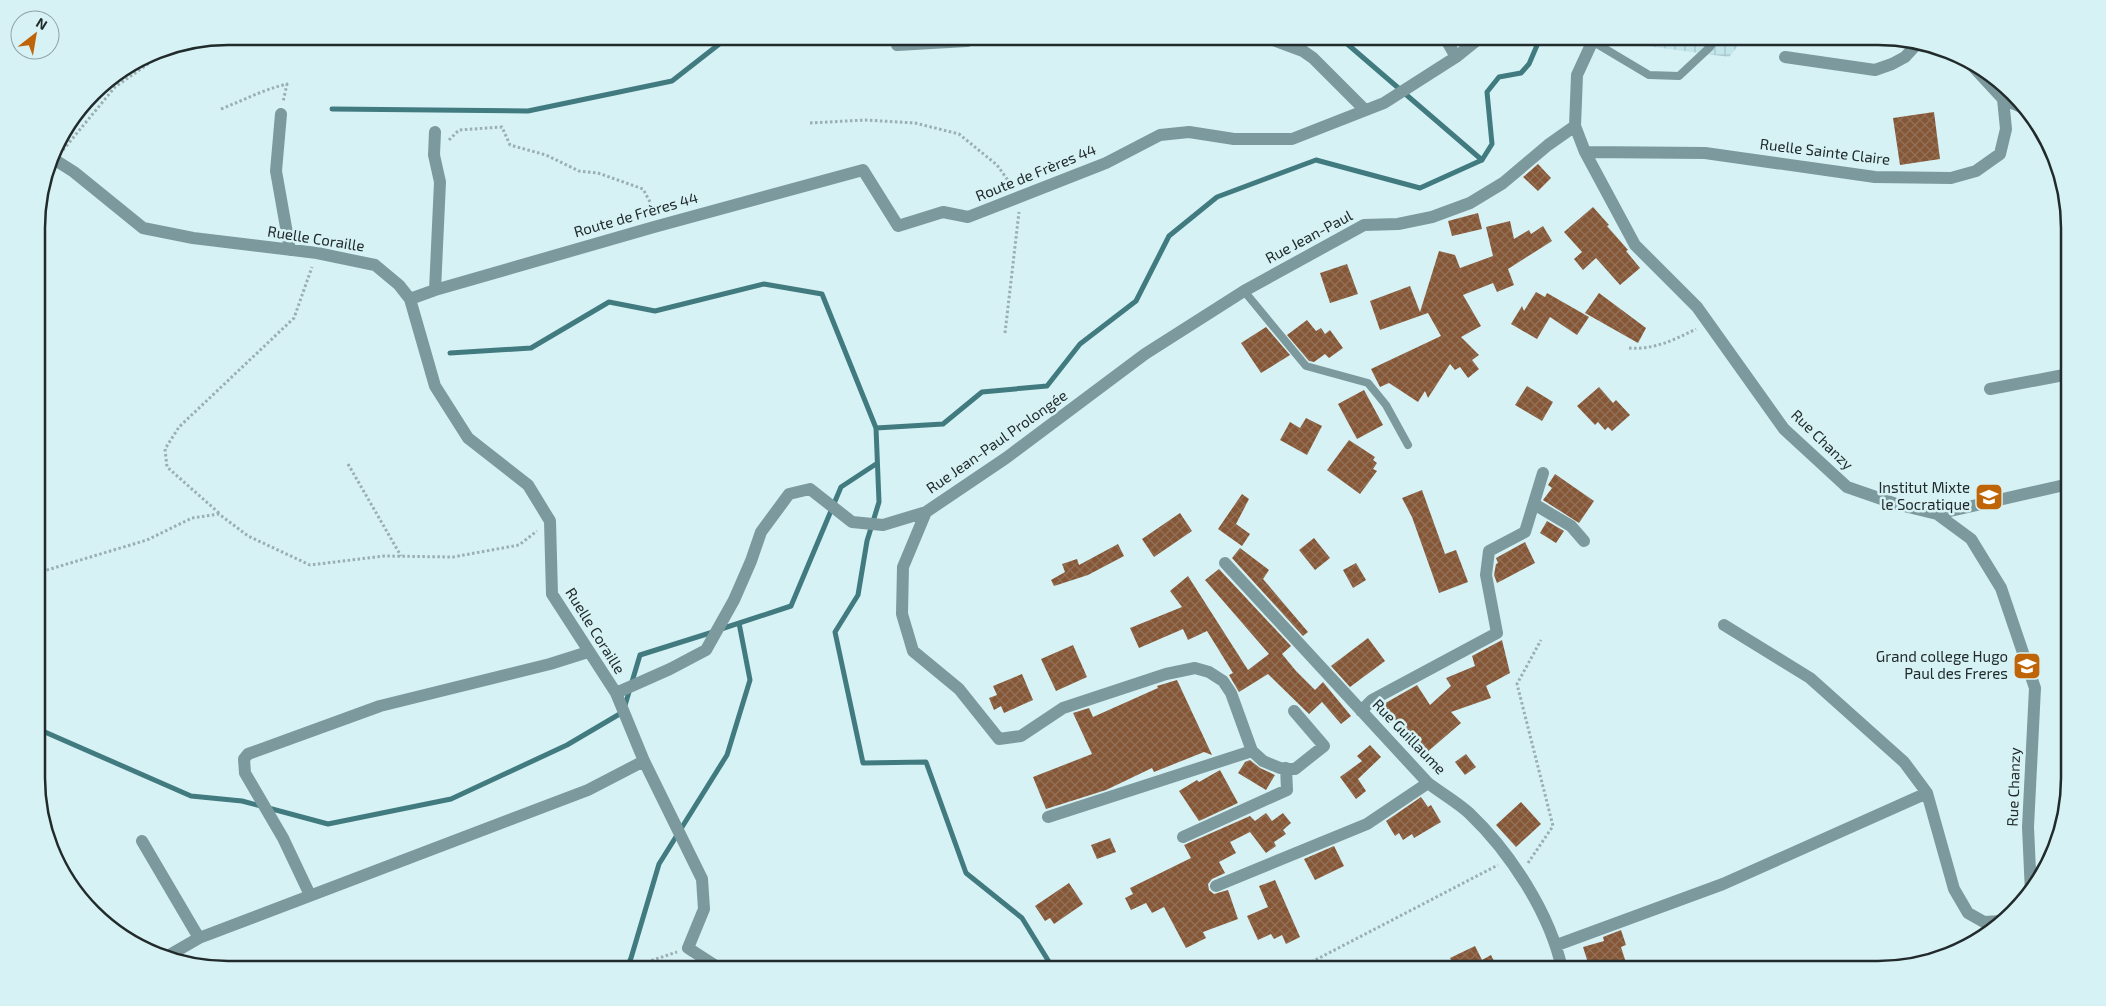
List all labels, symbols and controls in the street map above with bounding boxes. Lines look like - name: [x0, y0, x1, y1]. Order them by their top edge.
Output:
- north arrow: [10, 10, 60, 60]
- text: N: [33, 14, 51, 33]
- street label: Ruelle Sainte Claire: [1759, 134, 1891, 168]
- street label: Route de Frères 44: [973, 140, 1099, 204]
- street label: Route de Frères 44: [572, 188, 700, 240]
- street label: Rue Jean-Paul: [1262, 205, 1356, 267]
- street label: Ruelle Coraille: [266, 221, 366, 255]
- street label: Rue Jean-Paul Prolongée: [922, 386, 1070, 497]
- street label: Rue Chanzy: [1788, 405, 1857, 473]
- place label: Institut Mixte le Socratique: [1878, 478, 1970, 513]
- school or university icon: Institut Mixte le Socratique: [1974, 482, 2004, 512]
- street label: Ruelle Coraille: [562, 584, 630, 677]
- place label: Grand college Hugo Paul des Freres: [1876, 647, 2008, 682]
- school or university icon: Grand college Hugo Paul des Freres: [2012, 651, 2042, 681]
- street label: Rue Guillaume: [1369, 695, 1450, 778]
- street label: Rue Chanzy: [2003, 747, 2023, 827]

